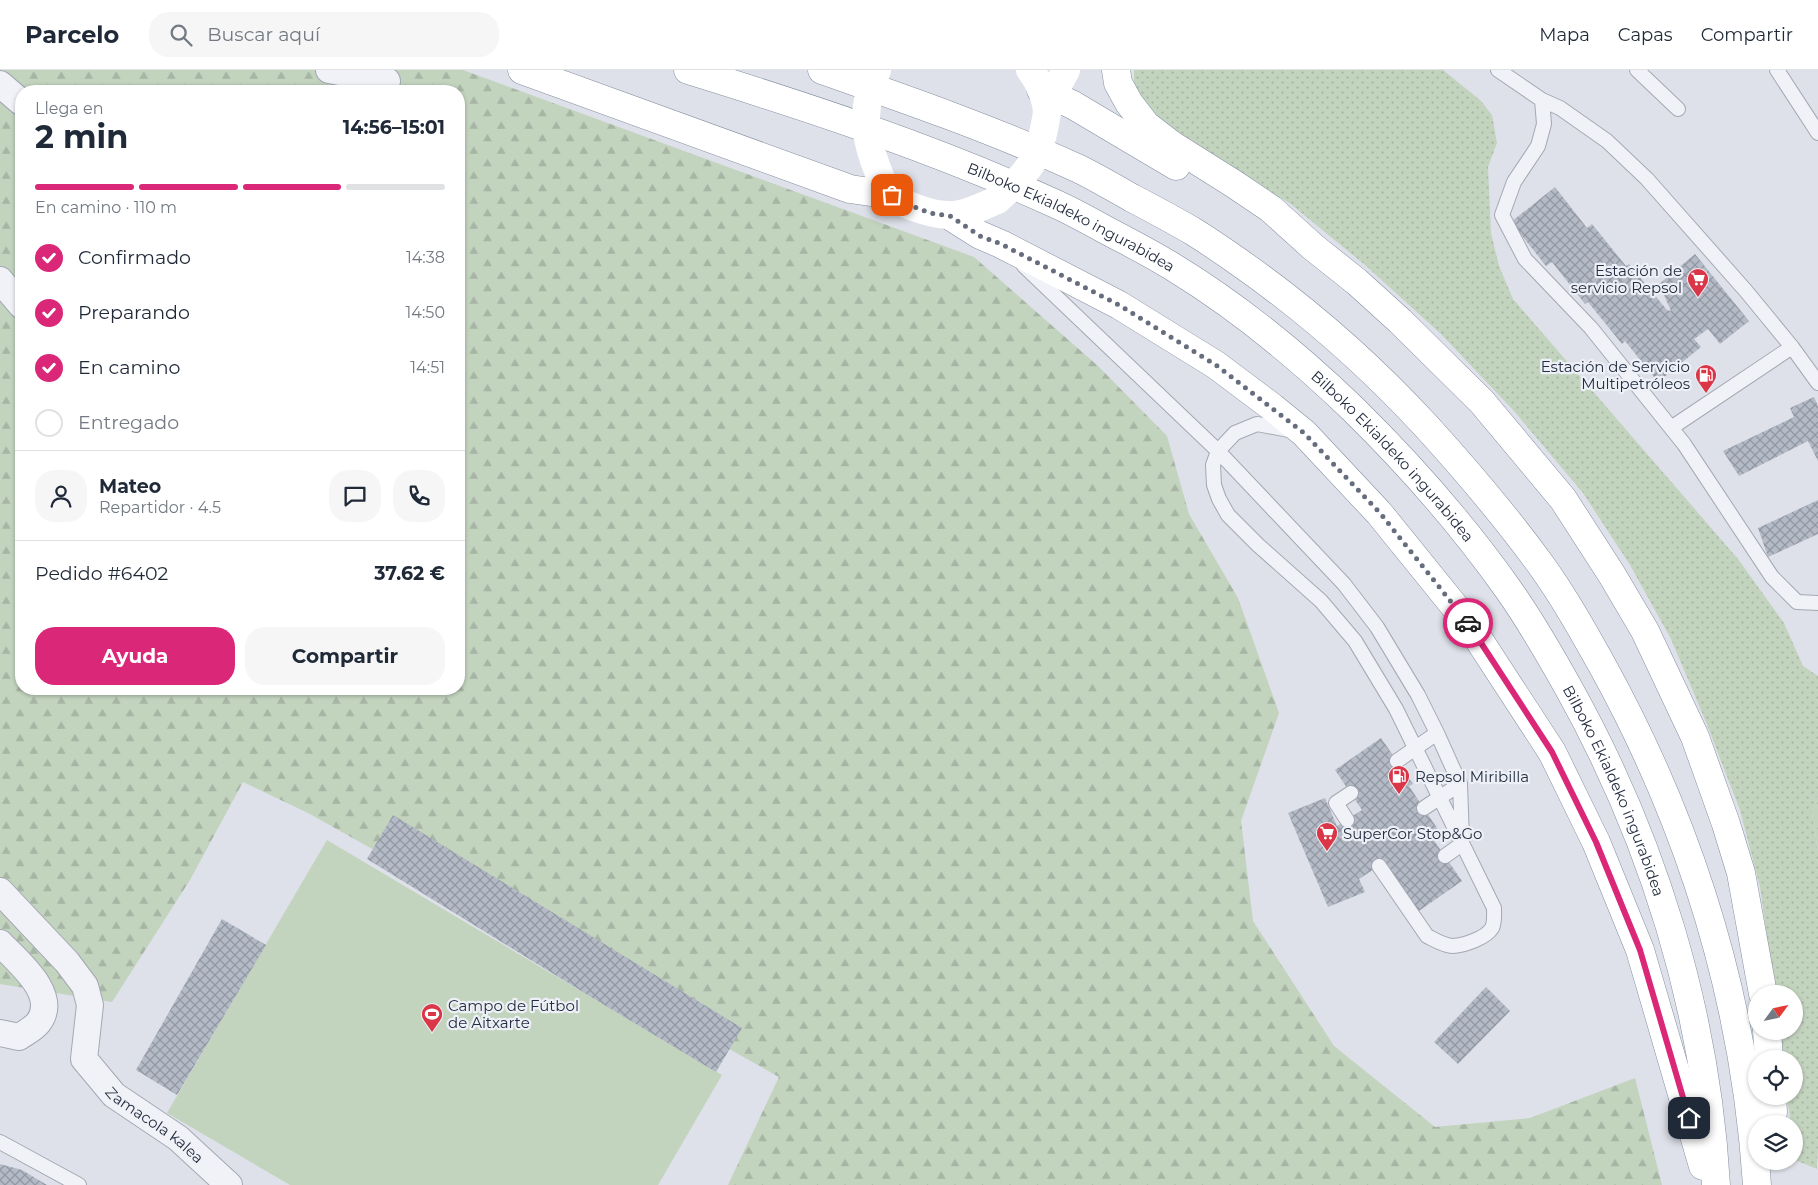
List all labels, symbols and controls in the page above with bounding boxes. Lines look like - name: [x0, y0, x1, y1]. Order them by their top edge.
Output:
- search box: [149, 12, 499, 57]
- text: Parcelo: [25, 20, 119, 49]
- icon: search: [167, 21, 195, 49]
- text: Buscar aquí: [207, 23, 320, 46]
- text: Mapa: [1539, 24, 1590, 46]
- text: Capas: [1618, 24, 1673, 46]
- text: Compartir: [1701, 24, 1793, 46]
- text: Llega en: [35, 99, 103, 118]
- text: 14:56–15:01: [343, 116, 445, 139]
- text: 2 min: [35, 117, 128, 156]
- street label: Bilboko Ekialdeko ingurabidea: [965, 158, 1179, 275]
- pin: [871, 174, 913, 216]
- icon: bag: [878, 181, 906, 209]
- text: En camino · 110 m: [35, 198, 177, 217]
- icon: check: [35, 244, 63, 272]
- text: Confirmado: [78, 246, 191, 269]
- text: 14:38: [406, 248, 445, 267]
- place label: Estación de servicio Repsol: [1571, 261, 1682, 297]
- supermarket icon: Estación de servicio Repsol: [1686, 267, 1710, 298]
- icon: check: [35, 299, 63, 327]
- text: Preparando: [78, 301, 190, 324]
- text: 14:50: [406, 303, 445, 322]
- icon: check: [35, 354, 63, 382]
- text: En camino: [78, 356, 180, 379]
- place label: Estación de Servicio Multipetróleos: [1541, 357, 1690, 393]
- text: 14:51: [410, 358, 445, 377]
- fuel station icon: Estación de Servicio Multipetróleos: [1694, 363, 1718, 394]
- street label: Bilboko Ekialdeko ingurabidea: [1308, 366, 1478, 545]
- text: Entregado: [78, 411, 179, 434]
- button: person: [35, 470, 87, 522]
- button: chat: [329, 470, 381, 522]
- button: phone: [393, 470, 445, 522]
- text: Mateo: [99, 475, 161, 498]
- text: Repartidor · 4.5: [99, 498, 221, 517]
- text: Pedido #6402: [35, 562, 168, 585]
- text: 37.62 €: [374, 562, 445, 585]
- courier: [1443, 598, 1493, 648]
- icon: car: [1454, 609, 1482, 637]
- button: Ayuda: [35, 627, 235, 685]
- button: Compartir: [245, 627, 445, 685]
- street label: Bilboko Ekialdeko ingurabidea: [1559, 682, 1669, 899]
- fuel station icon: Repsol Miribilla: [1387, 764, 1411, 795]
- place label: Repsol Miribilla: [1415, 767, 1529, 786]
- supermarket icon: SuperCor Stop&Go: [1315, 821, 1339, 852]
- place label: SuperCor Stop&Go: [1343, 824, 1482, 843]
- north arrow: [1748, 985, 1802, 1040]
- map controls: [1748, 985, 1803, 1170]
- place label: Campo de Fútbol de Aitxarte: [448, 996, 579, 1032]
- sports icon: Campo de Fútbol de Aitxarte: [420, 1002, 444, 1033]
- button: locate: [1748, 1050, 1803, 1105]
- street label: Zamacola kalea: [101, 1083, 208, 1167]
- pin: [1668, 1097, 1710, 1139]
- icon: home: [1675, 1104, 1703, 1132]
- button: layers: [1748, 1115, 1803, 1170]

